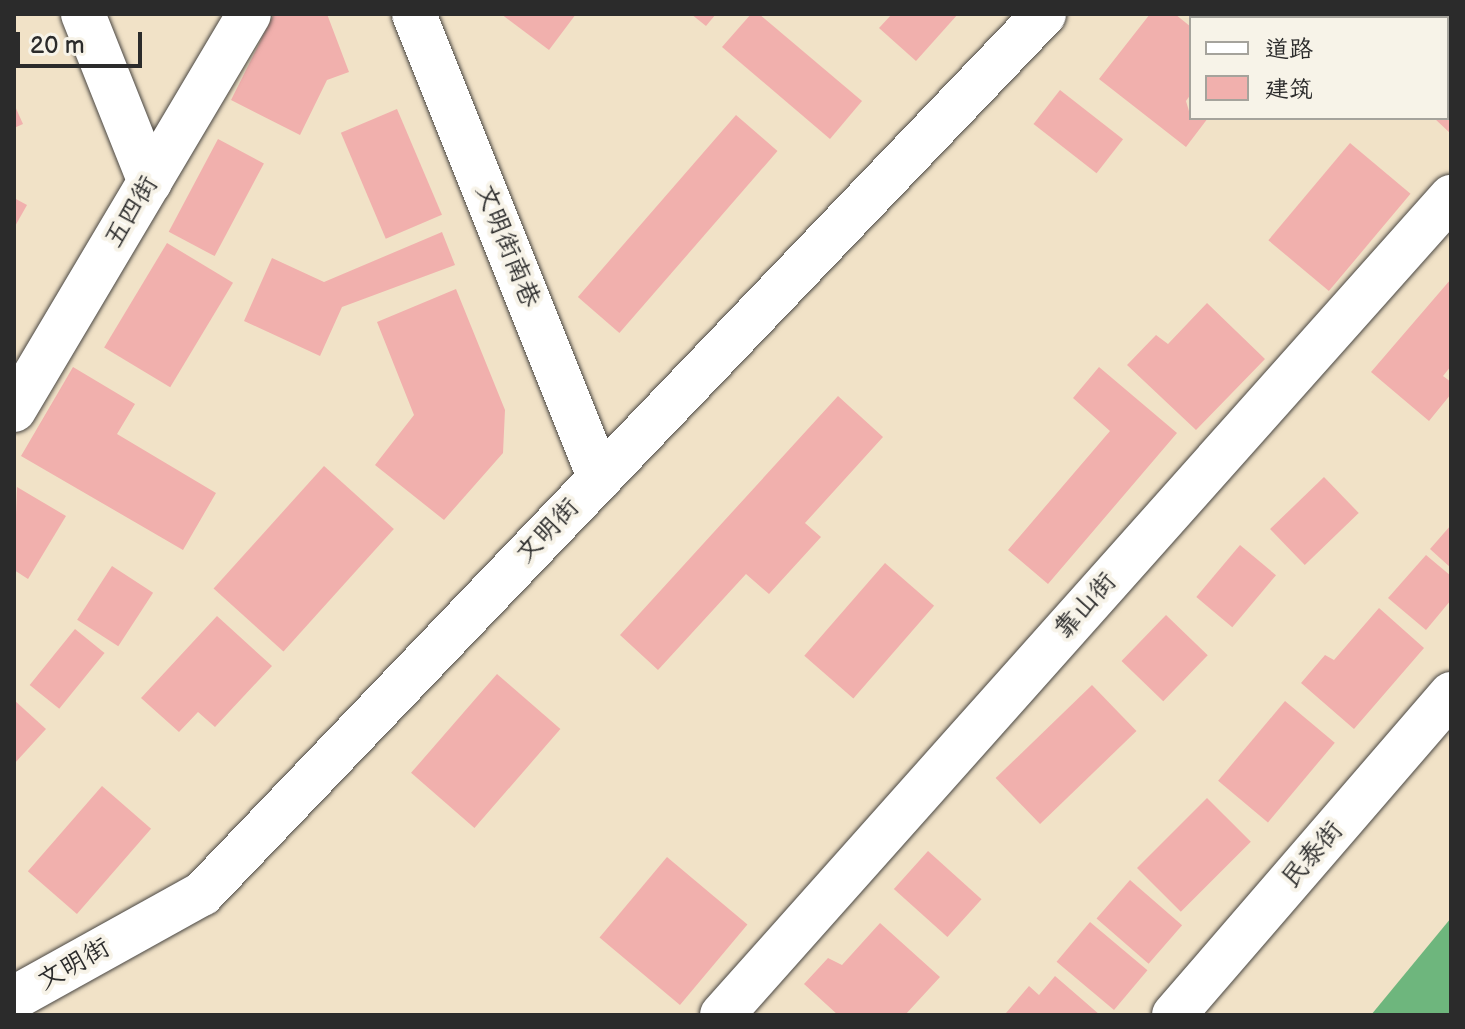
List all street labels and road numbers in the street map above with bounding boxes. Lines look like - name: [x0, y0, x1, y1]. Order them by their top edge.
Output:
- street label: 五四街: [99, 171, 165, 253]
- street label: 文明街南巷: [468, 180, 546, 312]
- street label: 文明街: [510, 492, 586, 570]
- street label: 靠山街: [1048, 567, 1124, 645]
- street label: 民泰街: [1276, 815, 1350, 895]
- street label: 文明街: [32, 932, 116, 998]

